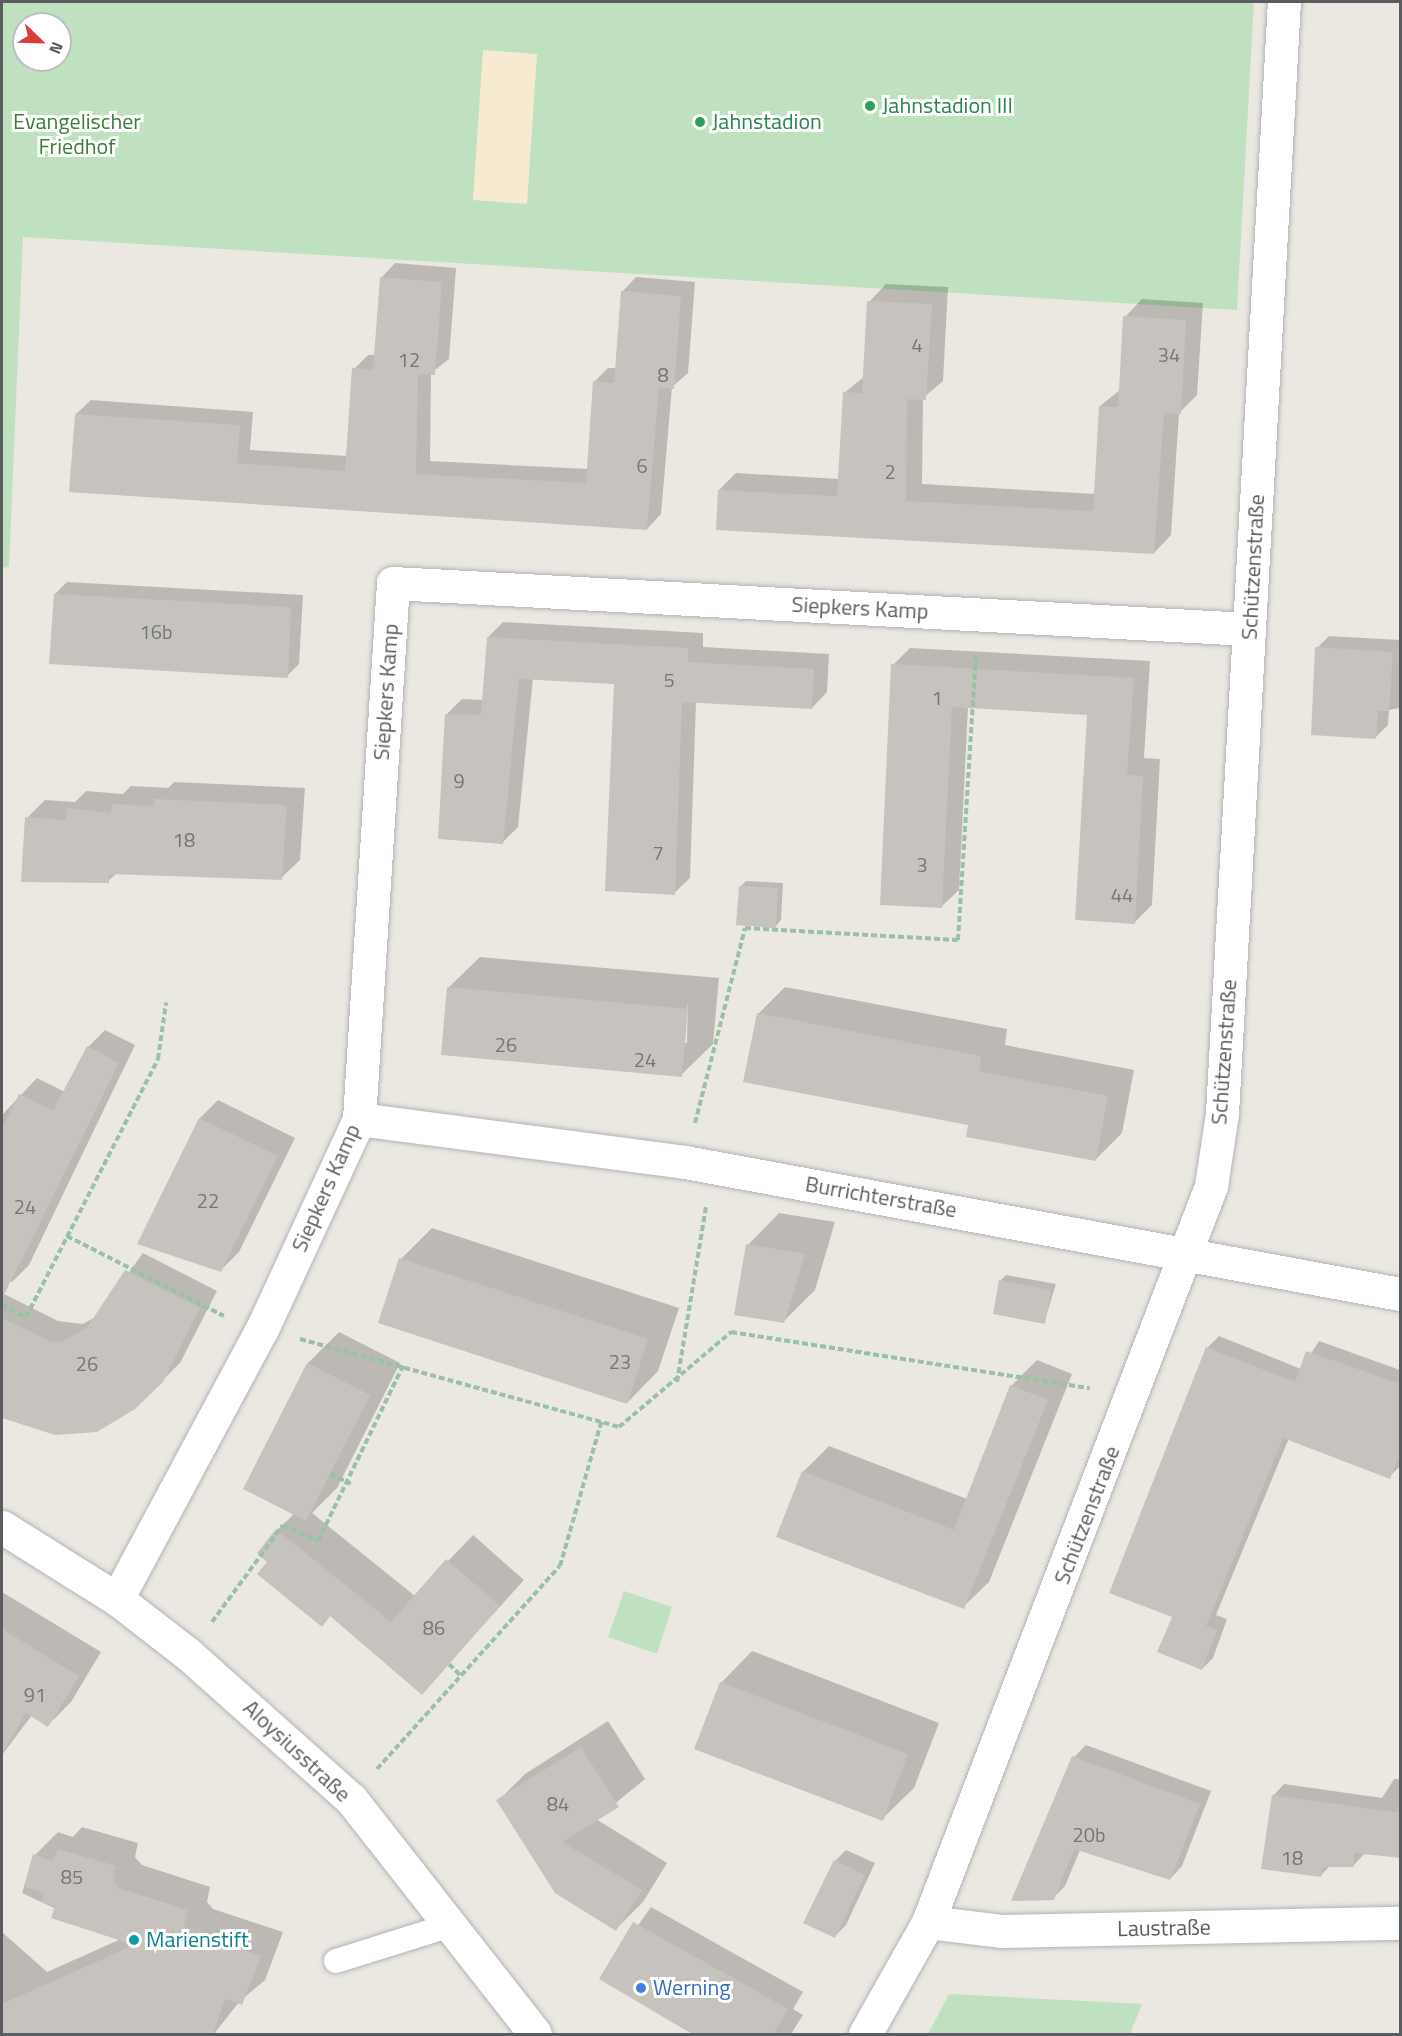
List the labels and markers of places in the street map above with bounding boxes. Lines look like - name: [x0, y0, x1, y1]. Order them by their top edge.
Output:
- place label: Jahnstadion III: [882, 93, 1013, 119]
- marker: Jahnstadion III: [863, 99, 877, 113]
- place label: Jahnstadion: [712, 109, 822, 135]
- marker: Jahnstadion: [693, 115, 707, 129]
- place label: Marienstift: [146, 1927, 249, 1953]
- marker: Marienstift: [127, 1933, 141, 1947]
- place label: Werning: [653, 1975, 731, 2001]
- marker: Werning: [634, 1981, 648, 1995]

